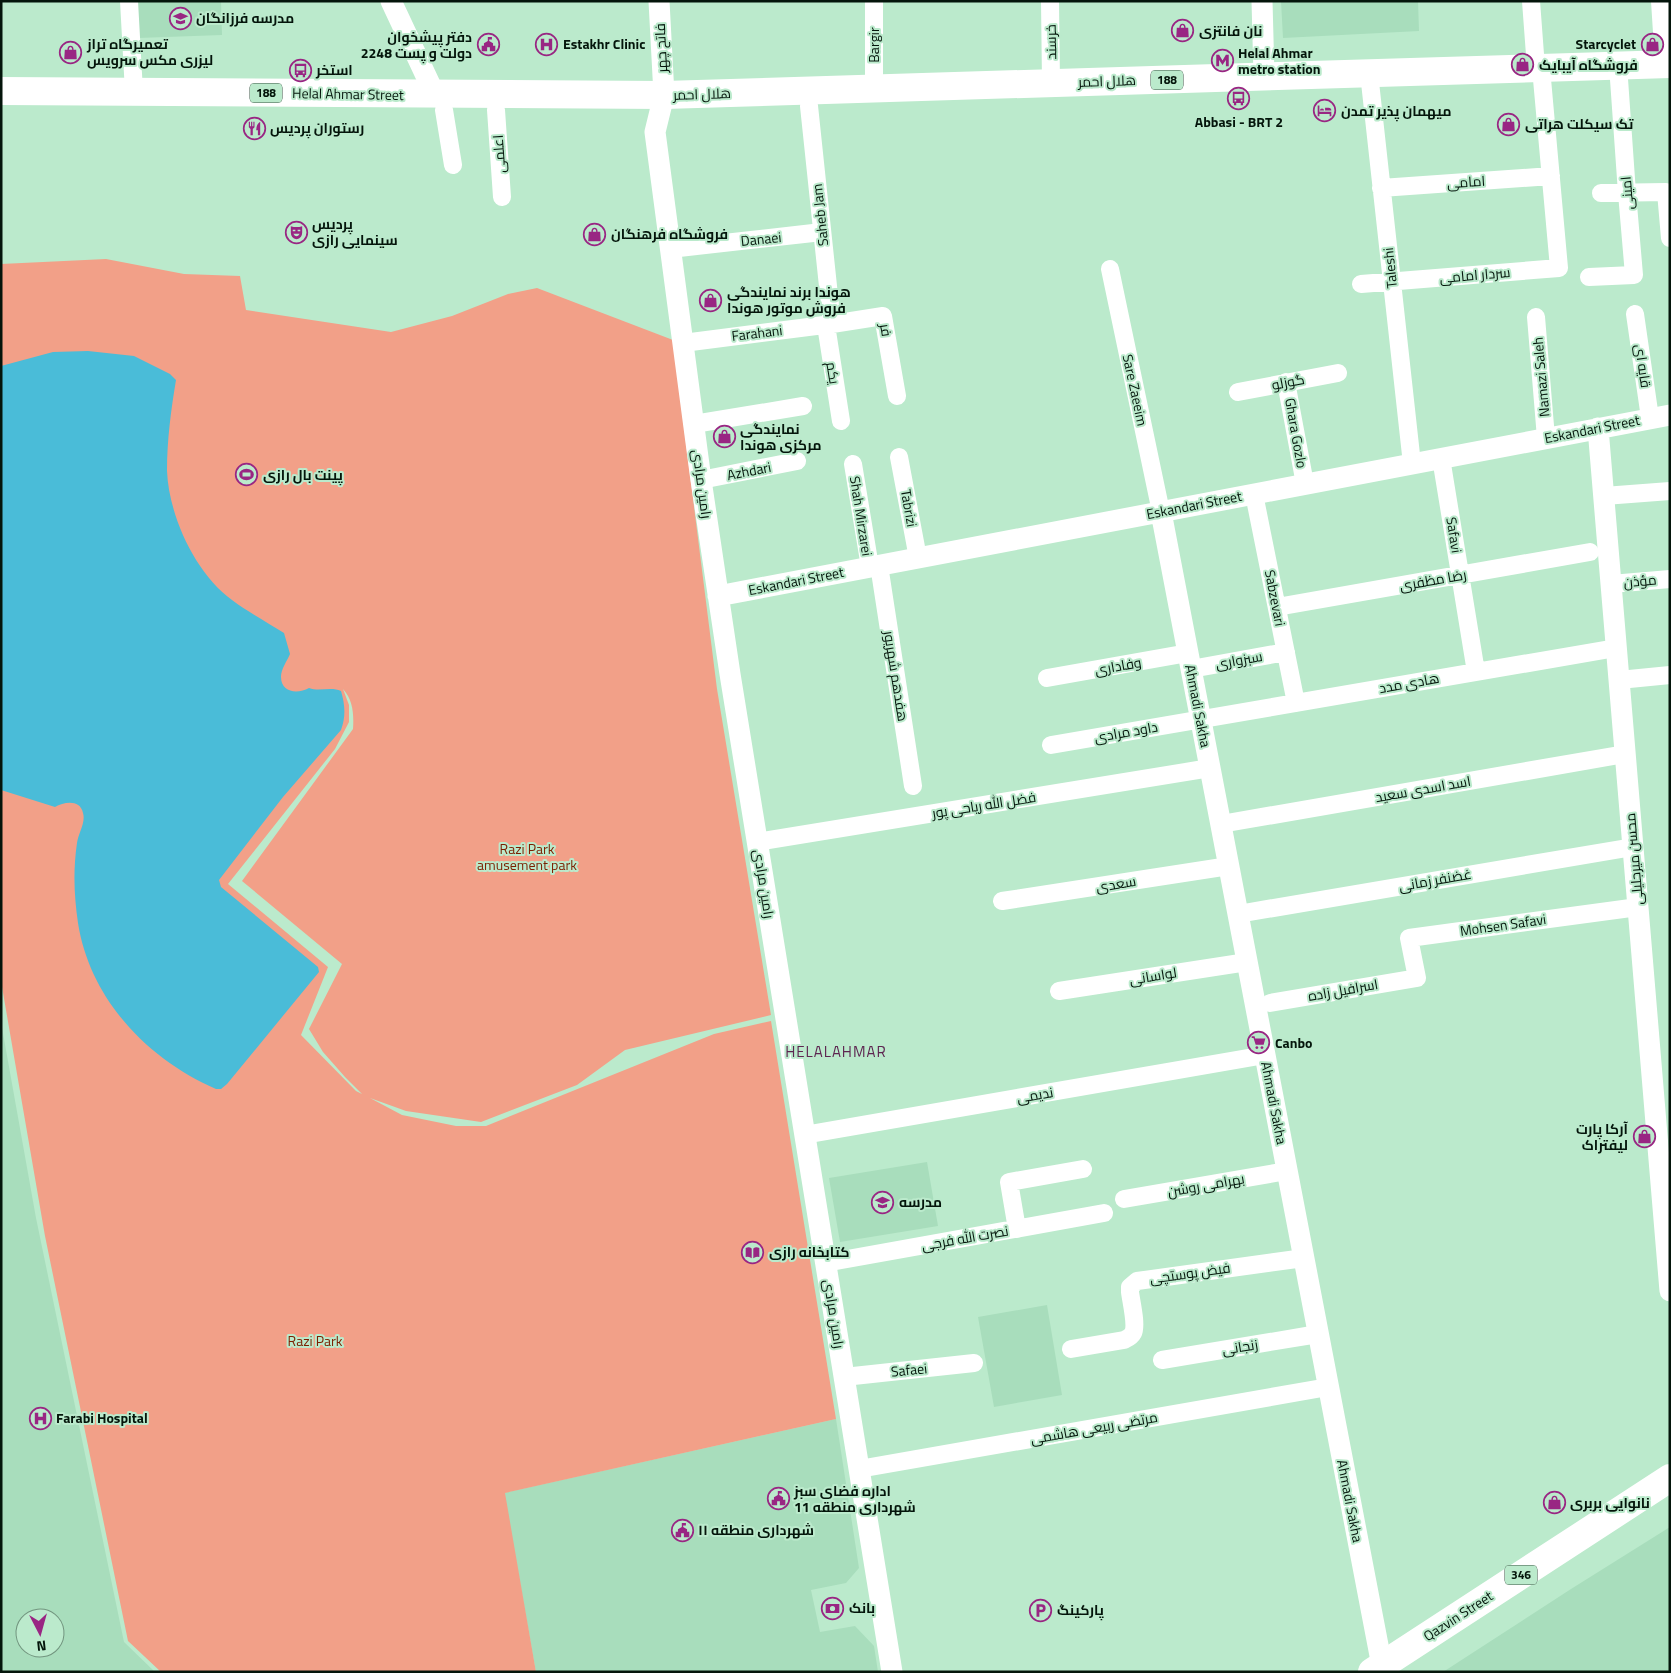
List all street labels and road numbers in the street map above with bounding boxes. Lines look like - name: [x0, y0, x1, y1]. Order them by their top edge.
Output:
- street label: فاتح چهر: [649, 23, 672, 74]
- street label: خرسند: [1040, 24, 1061, 60]
- street label: Bargir: [863, 27, 884, 63]
- street label: هلال احمر: [1077, 69, 1136, 92]
- road number: 188: [1151, 70, 1183, 90]
- street label: Helal Ahmar Street: [292, 82, 404, 105]
- street label: هلال احمر: [672, 82, 731, 105]
- road number: 188: [250, 84, 282, 102]
- street label: اعلمی: [487, 134, 510, 174]
- street label: امامی: [1446, 170, 1486, 193]
- street label: امینی: [1615, 176, 1638, 211]
- street label: Saheb Jam: [806, 183, 833, 247]
- street label: Danaei: [740, 226, 782, 251]
- street label: Taleshi: [1377, 247, 1402, 289]
- street label: سردار امامی: [1439, 261, 1511, 288]
- street label: Farahani: [730, 319, 783, 346]
- street label: فر: [875, 321, 898, 338]
- street label: Namazi Saleh: [1527, 336, 1554, 418]
- street label: قایه ای: [1630, 343, 1657, 389]
- street label: Sare Zaeeim: [1118, 352, 1153, 428]
- street label: یکم: [821, 360, 846, 386]
- street label: گوزلو: [1270, 368, 1306, 395]
- street label: Ghara Gozlo: [1280, 396, 1313, 470]
- street label: Eskandari Street: [1542, 409, 1642, 448]
- street label: رامین مرادی: [687, 448, 718, 520]
- street label: Azhdari: [725, 456, 773, 485]
- street label: Shah Mirzarei: [845, 474, 878, 557]
- street label: Eskandari Street: [1144, 485, 1244, 524]
- street label: Tabrizi: [896, 487, 923, 528]
- street label: Safavi: [1441, 516, 1468, 554]
- street label: Eskandari Street: [746, 561, 846, 600]
- street label: رضا مظفری: [1398, 563, 1468, 596]
- street label: Sabzevari: [1260, 568, 1291, 628]
- street label: مؤذن: [1623, 569, 1657, 592]
- street label: هفدهم شهریور: [879, 628, 914, 723]
- street label: سبزواری: [1214, 645, 1264, 674]
- street label: وفاداری: [1093, 651, 1143, 680]
- street label: Ahmadi Sakha: [1180, 663, 1217, 749]
- street label: هادی مدد: [1377, 667, 1441, 698]
- street label: داود مرادی: [1092, 716, 1159, 747]
- street label: اسد اسدی سعید: [1374, 770, 1472, 807]
- street label: فضل الله ریاحی پور: [929, 786, 1038, 823]
- street label: محسن میرجلیلی: [1619, 812, 1648, 906]
- street label: رامین مرادی: [749, 848, 780, 920]
- street label: غضنفر زمانی: [1397, 863, 1473, 896]
- street label: سعدی: [1094, 870, 1138, 897]
- street label: Mohsen Safavi: [1459, 908, 1547, 941]
- street label: لواسانی: [1128, 961, 1178, 990]
- street label: اسرافیل زاده: [1306, 973, 1380, 1006]
- street label: Ahmadi Sakha: [1256, 1060, 1293, 1146]
- street label: ندیمی: [1015, 1081, 1055, 1108]
- street label: بهرامی روشن: [1166, 1167, 1246, 1202]
- street label: نصرت الله فرجی: [920, 1220, 1010, 1255]
- street label: فیض پوستچی: [1148, 1256, 1232, 1289]
- street label: رامین مرادی: [819, 1278, 850, 1350]
- street label: زنجانی: [1220, 1333, 1259, 1360]
- street label: Safaei: [890, 1357, 928, 1382]
- street label: مرتضی ربیعی هاشمی: [1029, 1406, 1159, 1449]
- street label: Ahmadi Sakha: [1332, 1458, 1369, 1544]
- road number: 346: [1505, 1566, 1537, 1584]
- street label: Qazvin Street: [1419, 1585, 1497, 1646]

